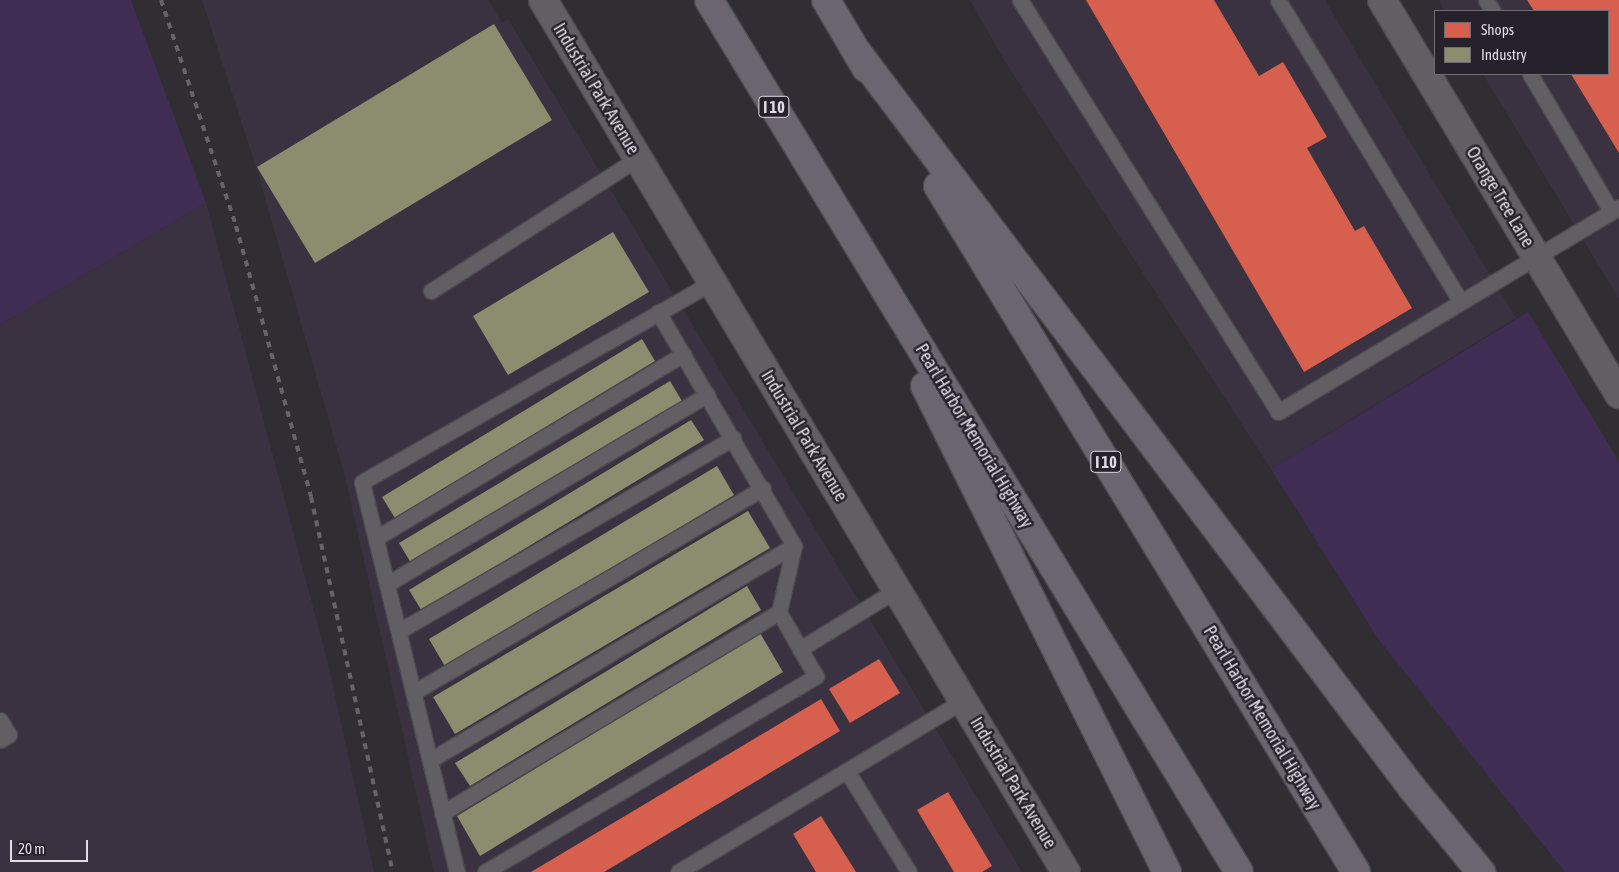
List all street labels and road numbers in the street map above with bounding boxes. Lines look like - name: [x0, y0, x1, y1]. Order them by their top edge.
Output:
- street label: Industrial Park Avenue: [548, 19, 644, 159]
- road number: I 10: [758, 94, 790, 120]
- street label: Orange Tree Lane: [1461, 143, 1539, 251]
- street label: Pearl Harbor Memorial Highway: [910, 340, 1038, 532]
- street label: Industrial Park Avenue: [756, 366, 852, 506]
- road number: I 10: [1090, 448, 1122, 476]
- street label: Pearl Harbor Memorial Highway: [1198, 622, 1326, 814]
- street label: Industrial Park Avenue: [965, 713, 1061, 853]

